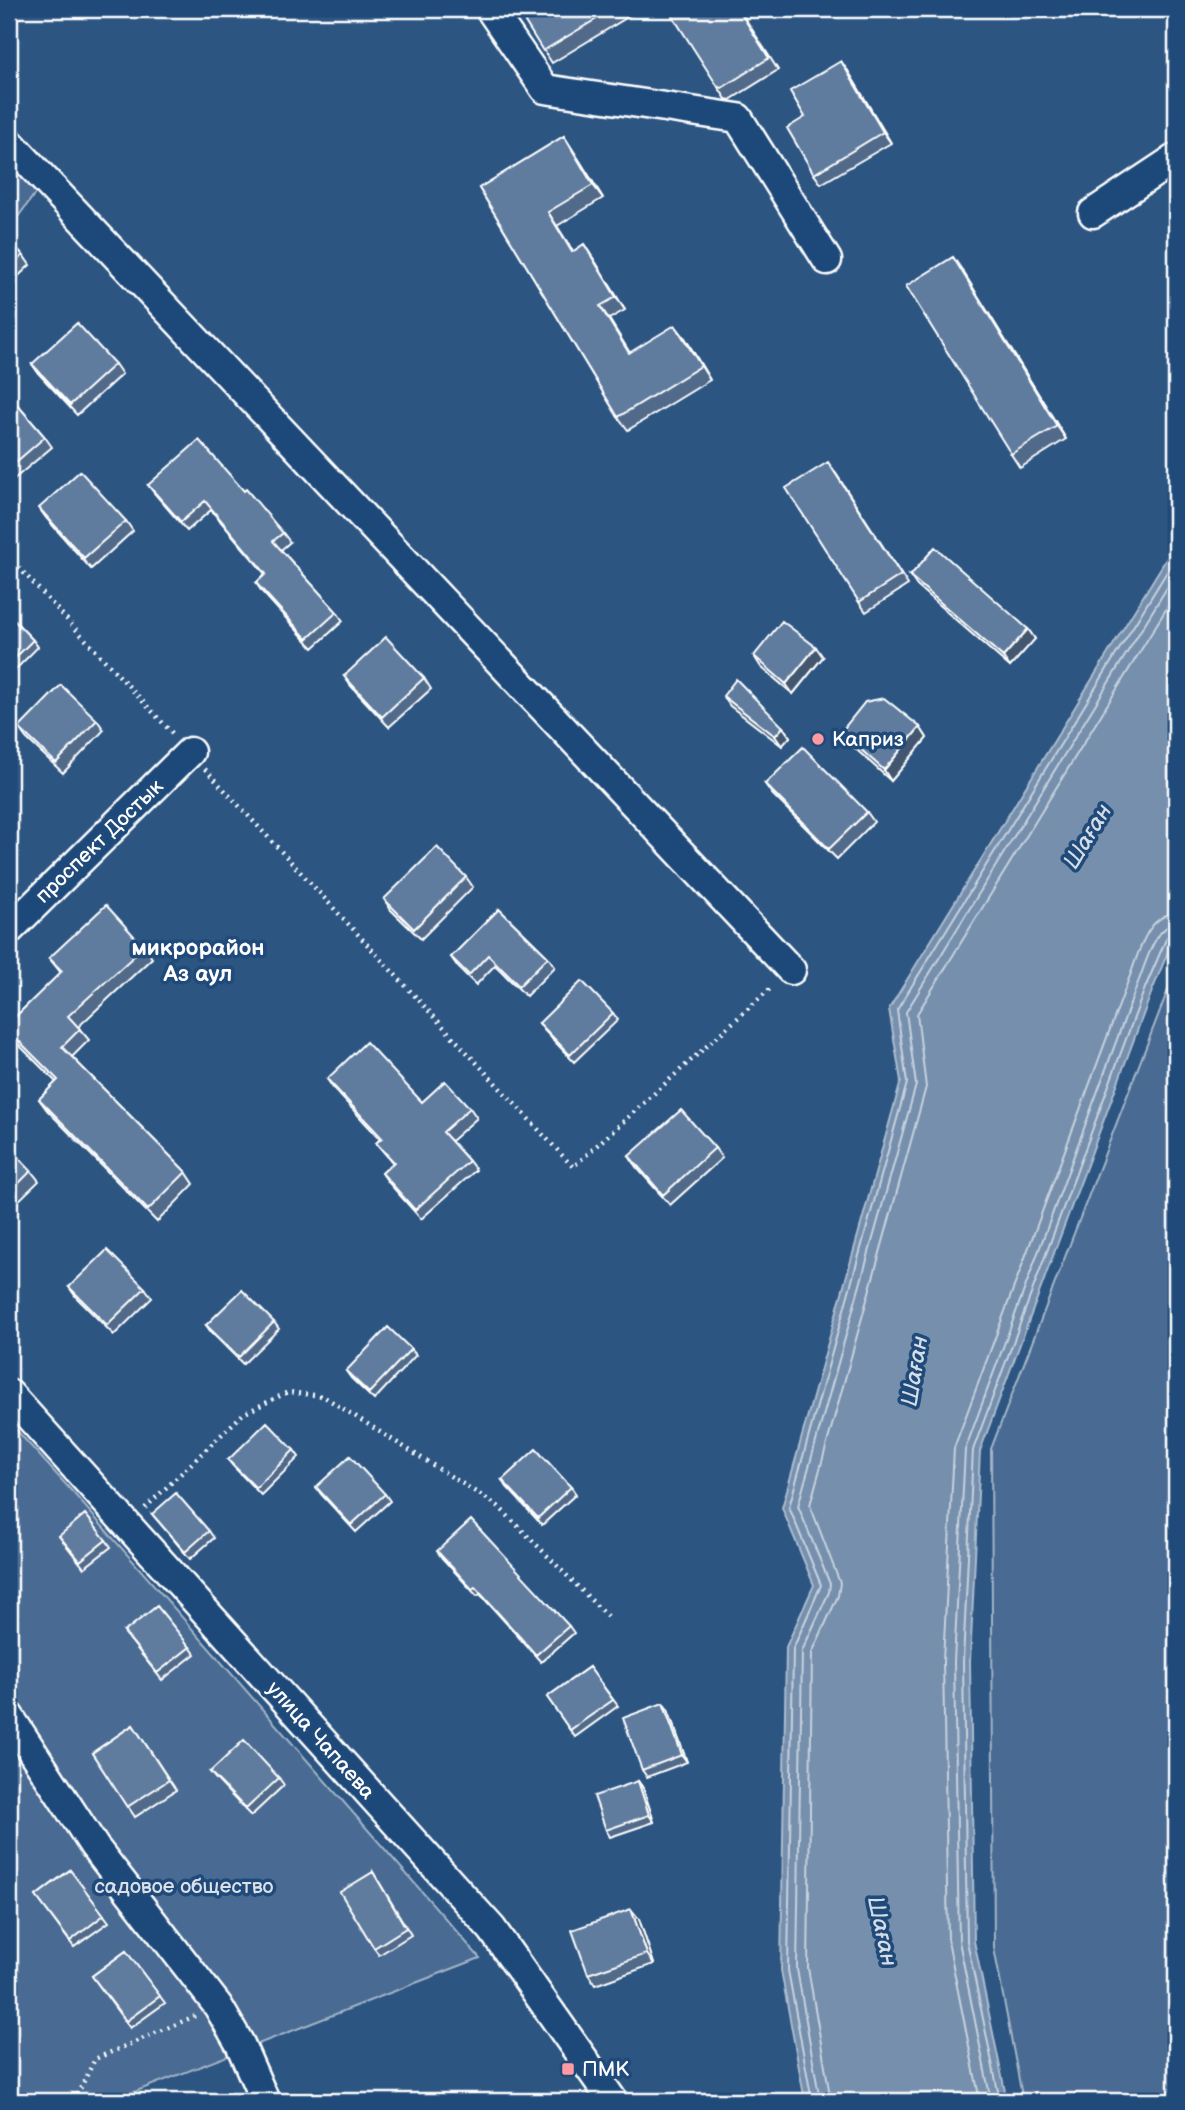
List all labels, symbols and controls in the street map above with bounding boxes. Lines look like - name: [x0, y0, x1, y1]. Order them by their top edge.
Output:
- place label: Каприз: [832, 727, 904, 752]
- marker: Каприз: [810, 731, 826, 747]
- street label: проспект Достык: [30, 774, 168, 909]
- water label: Шаған: [1058, 799, 1118, 874]
- district label: микрорайон Аз аул: [131, 934, 265, 988]
- water label: Шаған: [896, 1334, 934, 1408]
- street label: улица Чапаева: [261, 1676, 380, 1805]
- park label: садовое общество: [94, 1874, 274, 1899]
- water label: Шаған: [861, 1894, 903, 1969]
- place label: ПМК: [582, 2057, 629, 2082]
- marker: ПМК: [560, 2061, 576, 2077]

